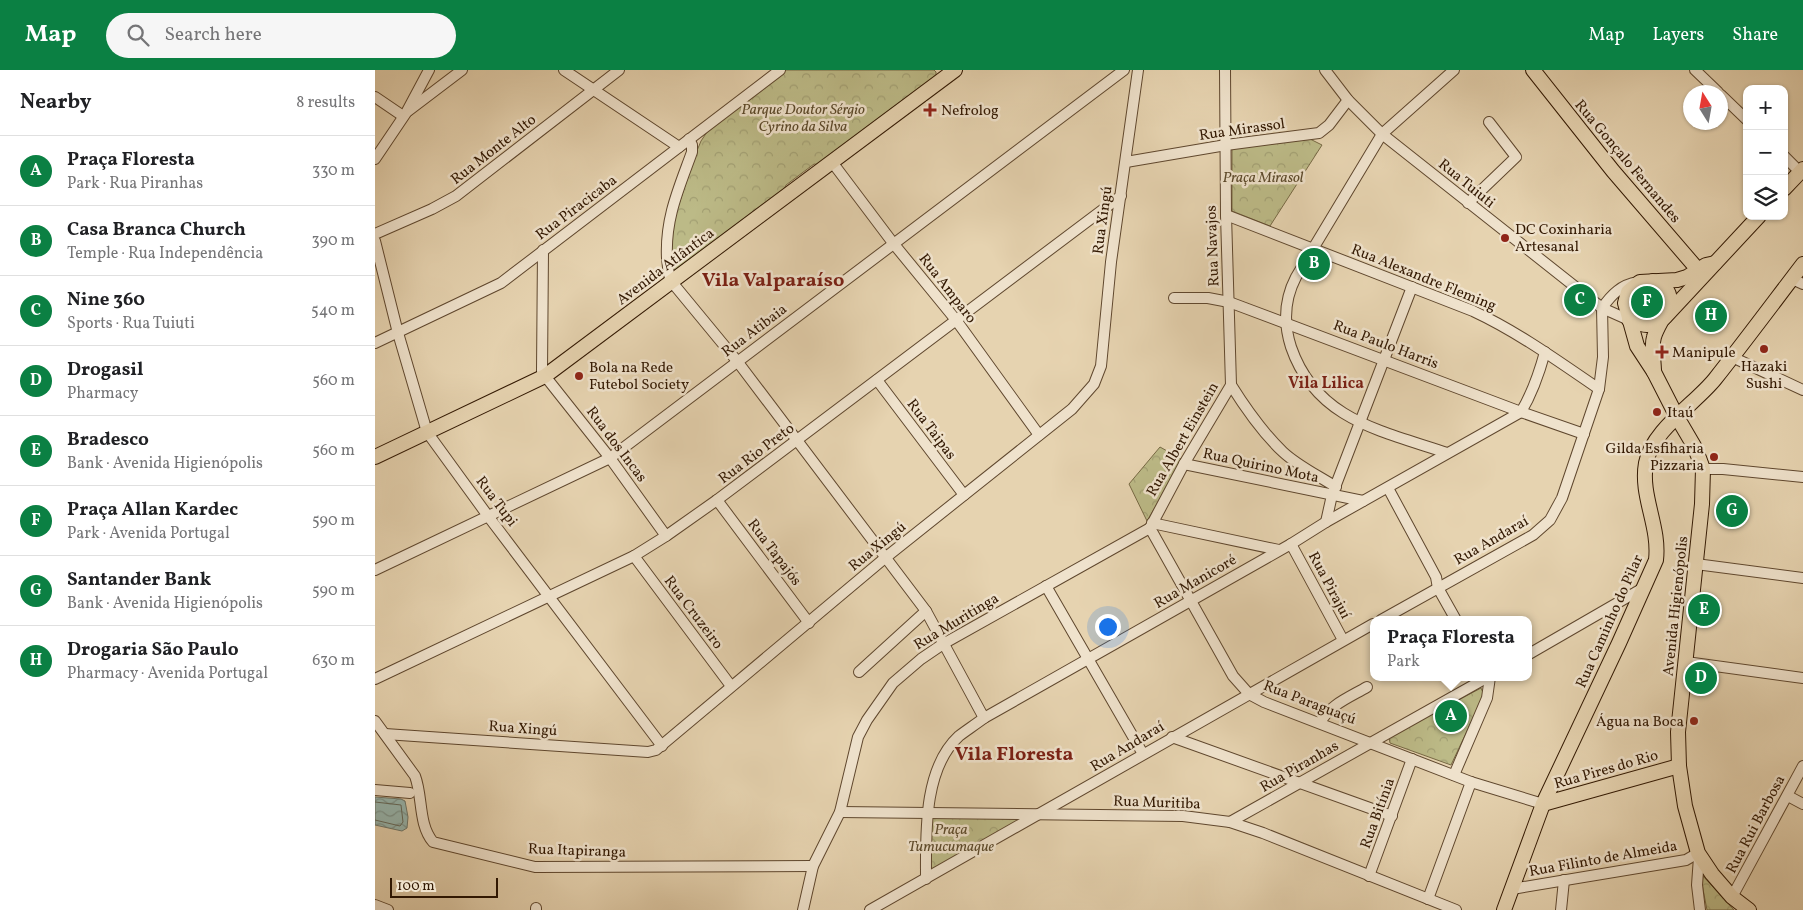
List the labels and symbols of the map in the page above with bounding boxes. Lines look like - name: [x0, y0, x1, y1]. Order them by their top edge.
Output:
- north arrow: [1683, 85, 1728, 130]
- street label: Rua Gonçalo Fernandes: [1569, 96, 1685, 228]
- park label: Parque Doutor Sérgio Cyrino da Silva: [741, 100, 865, 138]
- place label: Nefrolog: [941, 101, 999, 122]
- marker: Nefrolog: [923, 103, 937, 117]
- street label: Rua Monte Alto: [447, 110, 541, 190]
- street label: Rua Mirassol: [1198, 114, 1287, 147]
- street label: Rua Tuiuti: [1433, 155, 1499, 214]
- park label: Praça Mirasol: [1222, 168, 1304, 189]
- street label: Rua Piracicaba: [532, 171, 622, 246]
- street label: Rua Xingú: [1088, 185, 1119, 256]
- street label: Rua Navajos: [1202, 205, 1225, 287]
- place label: DC Coxinharia Artesanal: [1515, 220, 1612, 258]
- street label: Avenida Atlântica: [613, 223, 719, 311]
- marker: DC Coxinharia Artesanal: [1499, 232, 1511, 244]
- street label: Rua Alexandre Fleming: [1348, 240, 1499, 317]
- pin: B: [1298, 245, 1330, 283]
- street label: Rua Amparo: [913, 250, 981, 328]
- district label: Vila Valparaíso: [702, 267, 844, 295]
- pin: C: [1564, 281, 1596, 319]
- pin: F: [1631, 283, 1663, 321]
- pin: H: [1695, 297, 1727, 335]
- street label: Rua Atibaia: [718, 300, 792, 363]
- street label: Rua Paulo Harris: [1330, 316, 1441, 375]
- place label: Manipule: [1672, 343, 1736, 364]
- marker: Hazaki Sushi: [1758, 343, 1770, 355]
- marker: Manipule: [1656, 346, 1668, 358]
- place label: Hazaki Sushi: [1741, 357, 1787, 395]
- place label: Bola na Rede Futebol Society: [589, 358, 689, 396]
- marker: Bola na Rede Futebol Society: [573, 370, 585, 382]
- district label: Vila Lilica: [1288, 373, 1364, 395]
- street label: Rua Albert Einstein: [1142, 379, 1225, 501]
- street label: Rua Taipas: [901, 395, 961, 465]
- street label: Rua dos Incas: [580, 403, 651, 487]
- place label: Itaú: [1667, 403, 1694, 424]
- marker: Itaú: [1651, 406, 1663, 418]
- street label: Rua Rio Preto: [715, 419, 799, 490]
- place label: Gilda Esfiharia Pizzaria: [1606, 439, 1704, 477]
- street label: Rua Quirino Mota: [1201, 444, 1321, 489]
- marker: Gilda Esfiharia Pizzaria: [1708, 451, 1720, 463]
- street label: Rua Tupi: [470, 472, 522, 532]
- pin: G: [1716, 492, 1748, 530]
- street label: Rua Andaraí: [1451, 511, 1533, 571]
- street label: Rua Tapajós: [742, 515, 806, 591]
- street label: Rua Xingú: [845, 517, 911, 577]
- street label: Avenida Higienópolis: [1659, 535, 1694, 677]
- street label: Rua Pirajuí: [1302, 548, 1355, 623]
- street label: Rua Manicoré: [1151, 550, 1241, 614]
- street label: Rua Caminho do Pilar: [1571, 552, 1649, 692]
- street label: Rua Cruzeiro: [658, 572, 727, 654]
- street label: Rua Muritinga: [910, 589, 1003, 656]
- pin: E: [1688, 591, 1720, 629]
- your location: [1095, 614, 1121, 640]
- pin: D: [1685, 659, 1717, 697]
- street label: Rua Paraguaçú: [1260, 676, 1359, 731]
- pin: A: [1435, 697, 1467, 735]
- place label: Água na Boca: [1596, 712, 1684, 733]
- marker: Água na Boca: [1688, 715, 1700, 727]
- street label: Rua Xingú: [488, 717, 558, 742]
- street label: Rua Andaraí: [1087, 717, 1169, 778]
- street label: Rua Piranhas: [1256, 736, 1343, 798]
- district label: Vila Floresta: [955, 741, 1074, 769]
- street label: Rua Pires do Rio: [1552, 746, 1661, 795]
- street label: Rua Rui Barbosa: [1722, 772, 1791, 878]
- street label: Rua Bitínia: [1356, 775, 1401, 852]
- street label: Rua Muritiba: [1113, 791, 1201, 816]
- park label: Praça Tumucumaque: [908, 820, 995, 858]
- street label: Rua Filinto de Almeida: [1527, 836, 1679, 883]
- street label: Rua Itapiranga: [528, 839, 626, 864]
- scale bar: [390, 875, 497, 898]

